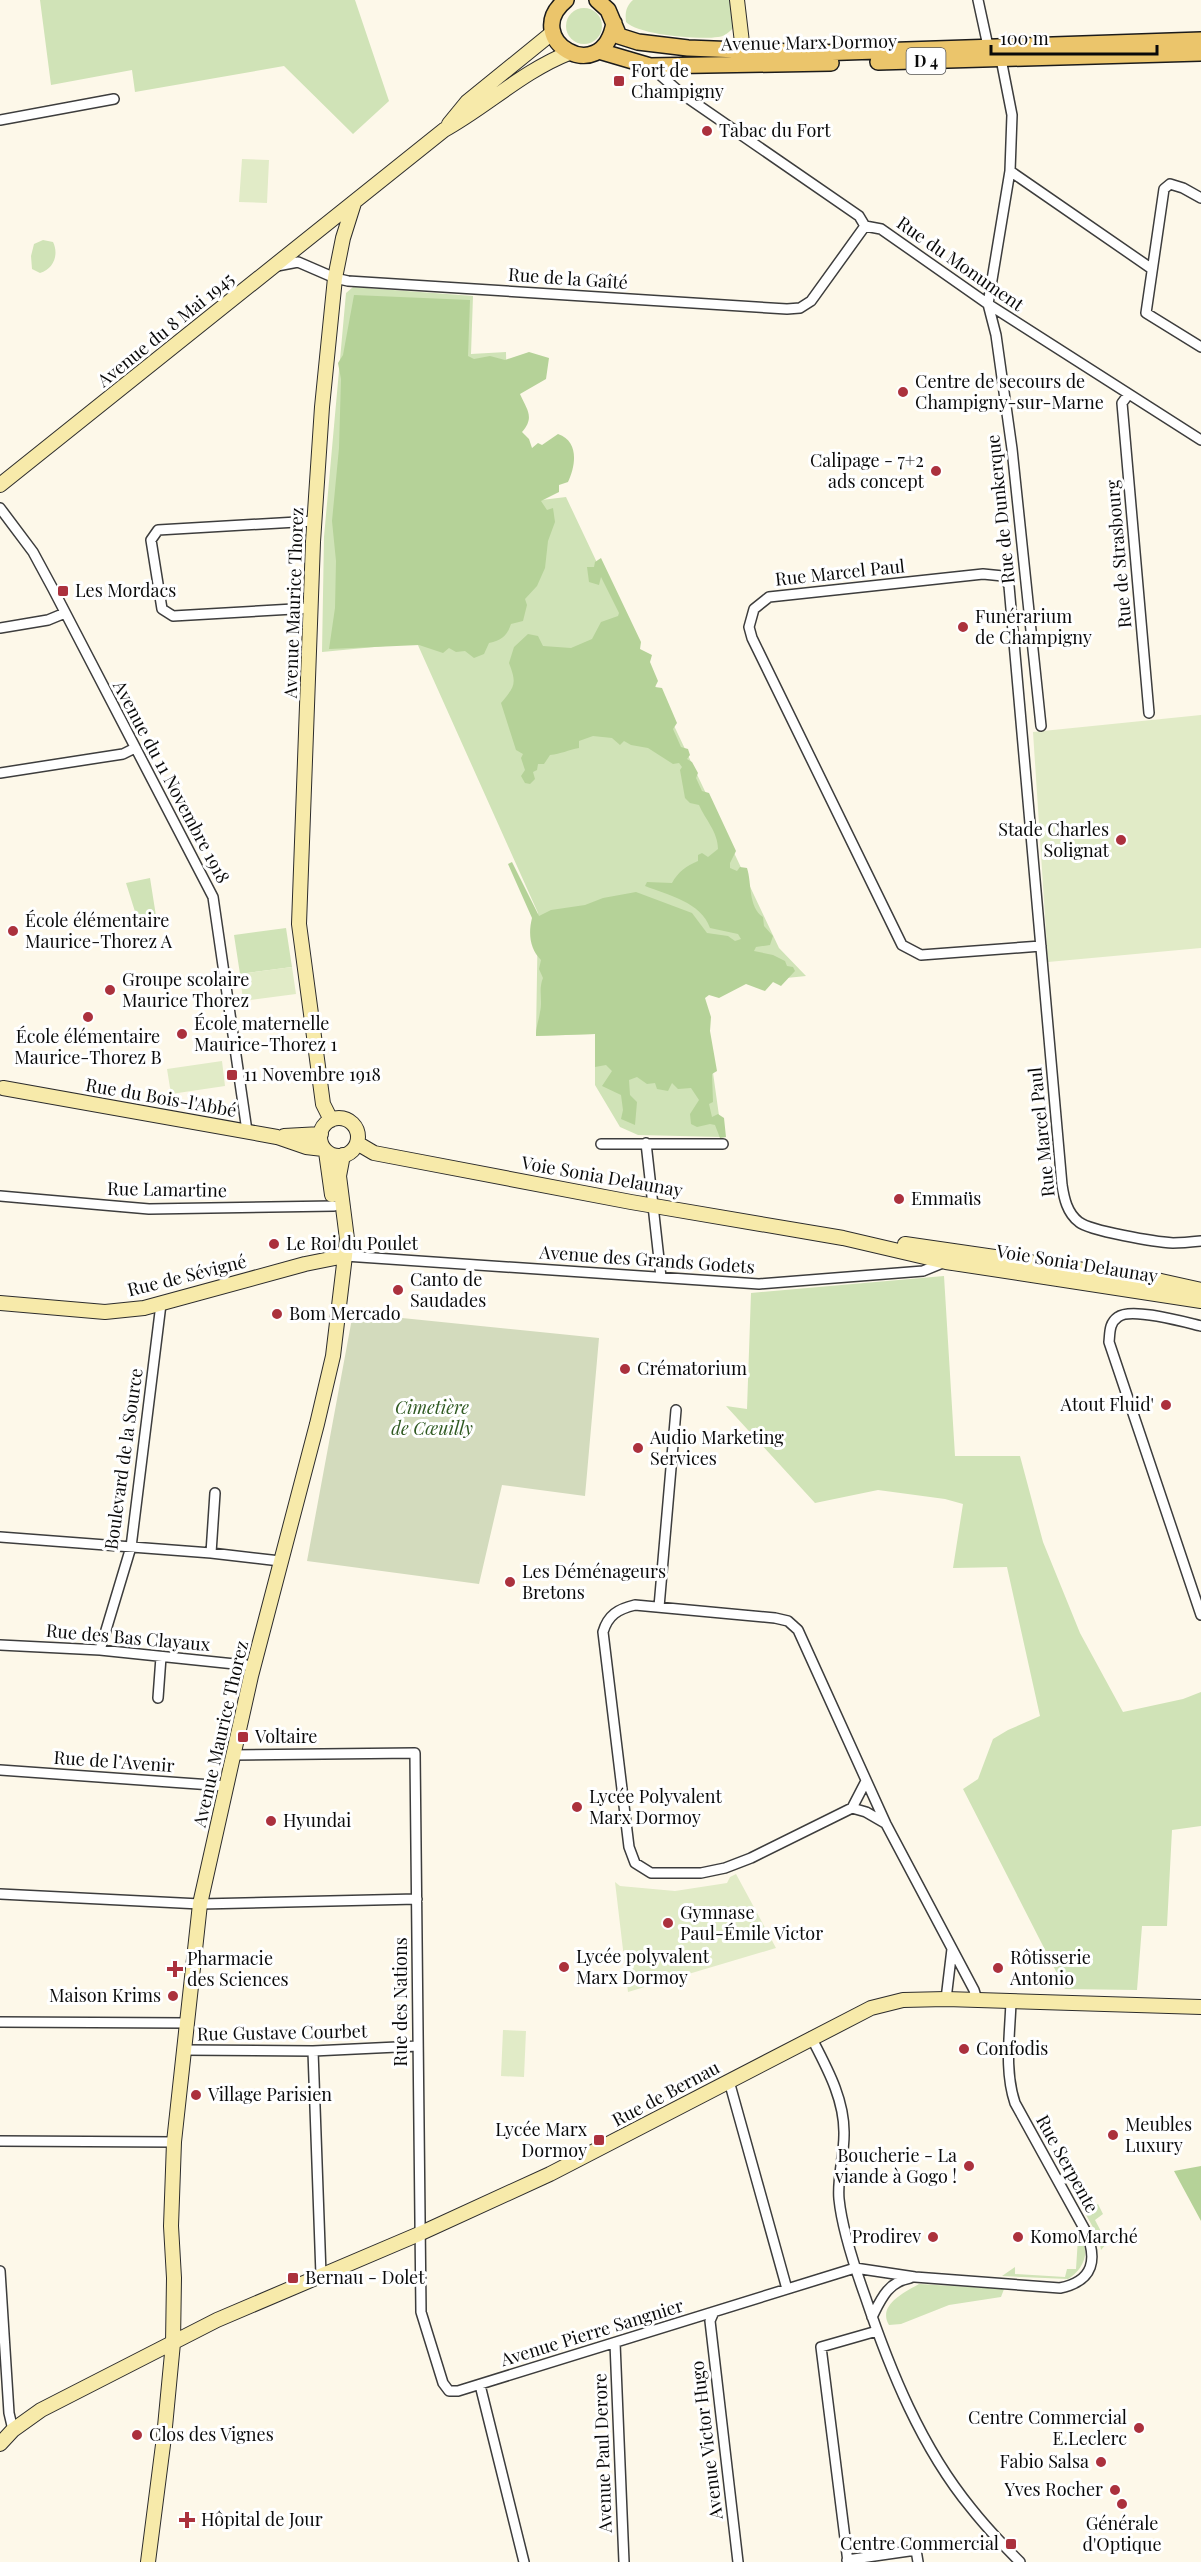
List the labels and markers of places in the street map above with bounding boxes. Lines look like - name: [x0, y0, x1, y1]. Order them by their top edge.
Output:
- place label: Fort de Champigny: [631, 58, 724, 103]
- marker: Fort de Champigny: [612, 74, 626, 88]
- place label: Tabac du Fort: [719, 118, 831, 142]
- marker: Tabac du Fort: [700, 124, 714, 138]
- place label: Centre de secours de Champigny-sur-Marne: [915, 369, 1104, 414]
- marker: Centre de secours de Champigny-sur-Marne: [896, 385, 910, 399]
- place label: Calipage - 7+2 ads concept: [810, 448, 925, 493]
- marker: Calipage - 7+2 ads concept: [929, 464, 943, 478]
- place label: Les Mordacs: [75, 578, 176, 602]
- marker: Les Mordacs: [56, 584, 70, 598]
- place label: Funérarium de Champigny: [975, 604, 1092, 649]
- marker: Funérarium de Champigny: [956, 620, 970, 634]
- place label: Stade Charles Solignat: [998, 817, 1110, 862]
- marker: Stade Charles Solignat: [1114, 833, 1128, 847]
- place label: École élémentaire Maurice-Thorez A: [25, 908, 173, 953]
- marker: École élémentaire Maurice-Thorez A: [6, 924, 20, 938]
- place label: Groupe scolaire Maurice Thorez: [122, 967, 249, 1012]
- marker: Groupe scolaire Maurice Thorez: [103, 983, 117, 997]
- marker: École élémentaire Maurice-Thorez B: [81, 1010, 95, 1024]
- place label: École maternelle Maurice-Thorez 1: [194, 1011, 337, 1056]
- place label: École élémentaire Maurice-Thorez B: [14, 1024, 162, 1069]
- marker: École maternelle Maurice-Thorez 1: [175, 1027, 189, 1041]
- place label: 11 Novembre 1918: [244, 1062, 381, 1086]
- marker: 11 Novembre 1918: [225, 1068, 239, 1082]
- place label: Emmaüs: [911, 1186, 981, 1210]
- marker: Emmaüs: [892, 1192, 906, 1206]
- place label: Le Roi du Poulet: [286, 1231, 419, 1255]
- marker: Le Roi du Poulet: [267, 1237, 281, 1251]
- place label: Canto de Saudades: [410, 1267, 486, 1312]
- marker: Canto de Saudades: [391, 1283, 405, 1297]
- place label: Bom Mercado: [289, 1301, 401, 1325]
- marker: Bom Mercado: [270, 1307, 284, 1321]
- place label: Crématorium: [637, 1356, 747, 1380]
- marker: Crématorium: [618, 1362, 632, 1376]
- place label: Atout Fluid': [1060, 1392, 1154, 1416]
- marker: Atout Fluid': [1159, 1398, 1173, 1412]
- place label: Audio Marketing Services: [649, 1425, 784, 1470]
- marker: Audio Marketing Services: [631, 1441, 645, 1455]
- place label: Les Déménageurs Bretons: [522, 1559, 666, 1604]
- marker: Les Déménageurs Bretons: [503, 1575, 517, 1589]
- place label: Voltaire: [254, 1724, 317, 1748]
- marker: Voltaire: [236, 1730, 250, 1744]
- place label: Lycée Polyvalent Marx Dormoy: [589, 1784, 723, 1829]
- marker: Lycée Polyvalent Marx Dormoy: [570, 1800, 584, 1814]
- place label: Hyundai: [283, 1808, 351, 1832]
- marker: Hyundai: [264, 1814, 278, 1828]
- place label: Gymnase Paul-Émile Victor: [680, 1900, 823, 1945]
- marker: Gymnase Paul-Émile Victor: [661, 1916, 675, 1930]
- place label: Lycée polyvalent Marx Dormoy: [576, 1944, 710, 1989]
- place label: Rôtisserie Antonio: [1009, 1945, 1091, 1990]
- place label: Pharmacie des Sciences: [187, 1946, 289, 1991]
- marker: Lycée polyvalent Marx Dormoy: [557, 1960, 571, 1974]
- marker: Rôtisserie Antonio: [991, 1961, 1005, 1975]
- marker: Pharmacie des Sciences: [168, 1962, 182, 1976]
- place label: Maison Krims: [49, 1983, 161, 2007]
- marker: Maison Krims: [166, 1989, 180, 2003]
- place label: Confodis: [976, 2036, 1048, 2060]
- marker: Confodis: [957, 2042, 971, 2056]
- place label: Village Parisien: [207, 2082, 332, 2106]
- marker: Village Parisien: [189, 2088, 203, 2102]
- place label: Meubles Luxury: [1125, 2112, 1192, 2157]
- place label: Lycée Marx Dormoy: [495, 2117, 588, 2162]
- marker: Meubles Luxury: [1106, 2128, 1120, 2142]
- marker: Lycée Marx Dormoy: [592, 2133, 606, 2147]
- place label: Boucherie - La viande à Gogo !: [834, 2143, 957, 2188]
- marker: Boucherie - La viande à Gogo !: [962, 2159, 976, 2173]
- place label: Prodirev: [852, 2224, 921, 2248]
- place label: KomoMarché: [1030, 2224, 1138, 2248]
- marker: Prodirev: [926, 2230, 940, 2244]
- marker: KomoMarché: [1011, 2230, 1025, 2244]
- place label: Bernau - Dolet: [305, 2265, 425, 2289]
- marker: Bernau - Dolet: [286, 2271, 300, 2285]
- place label: Centre Commercial E.Leclerc: [968, 2405, 1127, 2450]
- marker: Centre Commercial E.Leclerc: [1132, 2421, 1146, 2435]
- place label: Clos des Vignes: [149, 2422, 274, 2446]
- marker: Clos des Vignes: [130, 2428, 144, 2442]
- place label: Fabio Salsa: [999, 2449, 1089, 2473]
- marker: Fabio Salsa: [1094, 2455, 1108, 2469]
- place label: Yves Rocher: [1003, 2477, 1103, 2501]
- marker: Yves Rocher: [1108, 2483, 1122, 2497]
- marker: Générale d'Optique: [1115, 2497, 1129, 2511]
- place label: Hôpital de Jour: [201, 2507, 323, 2531]
- marker: Hôpital de Jour: [178, 2511, 196, 2529]
- place label: Générale d'Optique: [1082, 2511, 1162, 2556]
- place label: Centre Commercial: [840, 2531, 999, 2555]
- marker: Centre Commercial: [1004, 2537, 1018, 2551]

